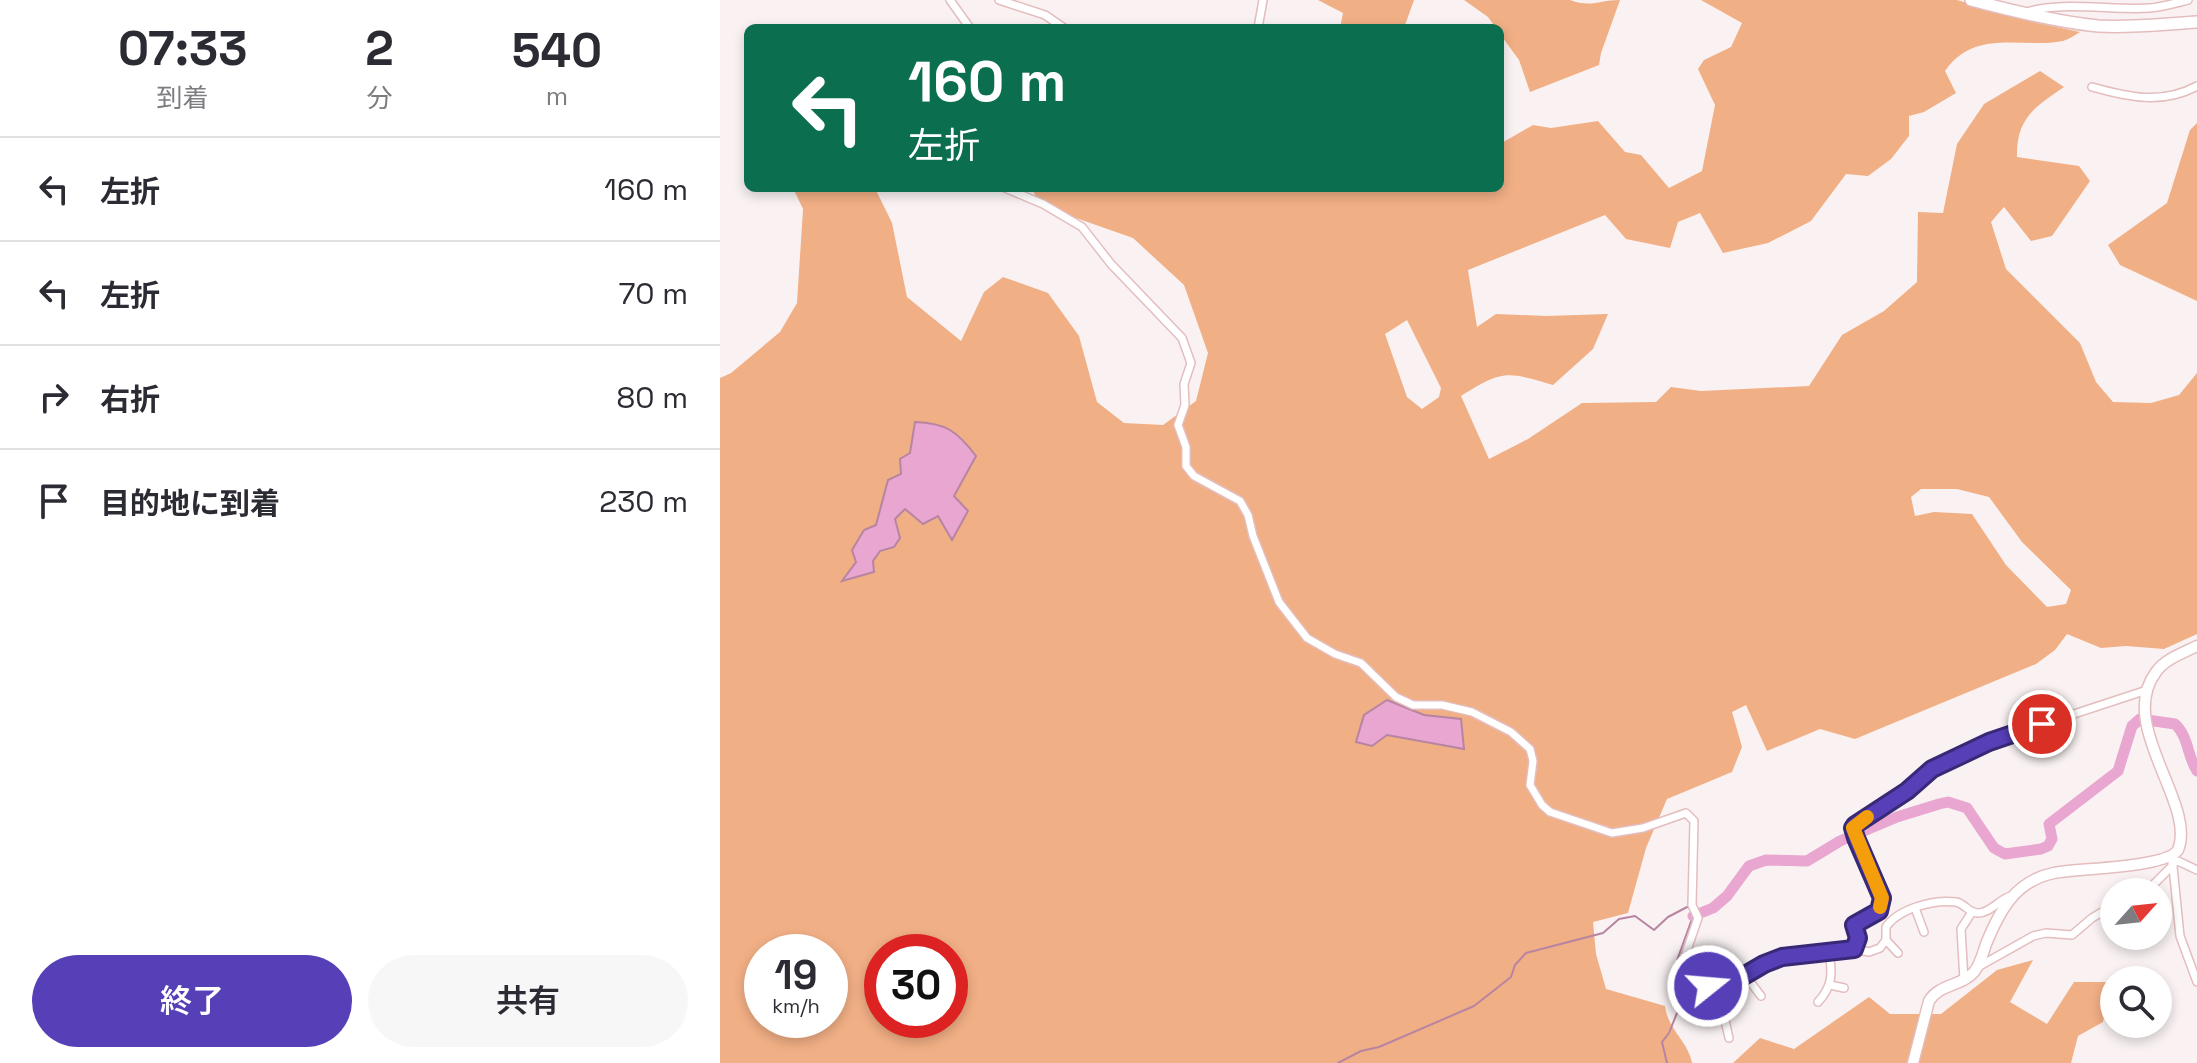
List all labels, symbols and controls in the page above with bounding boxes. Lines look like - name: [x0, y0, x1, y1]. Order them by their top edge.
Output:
- text: 07:33: [118, 18, 247, 79]
- text: 2: [365, 18, 394, 79]
- text: 540: [512, 20, 602, 81]
- text: 160 m: [908, 46, 1066, 117]
- icon: left: [776, 56, 880, 160]
- text: m: [546, 79, 568, 113]
- text: 到着: [157, 81, 209, 115]
- text: 分: [366, 81, 393, 115]
- text: 左折: [908, 123, 980, 169]
- icon: left: [32, 167, 76, 211]
- text: 160 m: [604, 170, 688, 209]
- text: 左折: [100, 172, 160, 211]
- icon: left: [32, 271, 76, 315]
- text: 70 m: [619, 274, 688, 313]
- text: 左折: [100, 276, 160, 315]
- icon: right: [32, 375, 76, 419]
- text: 80 m: [617, 378, 688, 417]
- text: 右折: [100, 380, 160, 419]
- icon: arrive: [32, 479, 76, 523]
- text: 230 m: [599, 482, 688, 521]
- text: 目的地に到着: [100, 484, 280, 523]
- pin: [2008, 690, 2076, 758]
- icon: arrive: [2020, 702, 2064, 746]
- north arrow: [2100, 878, 2172, 950]
- map controls: [2100, 878, 2172, 1038]
- speed limit sign: 30: [864, 934, 968, 1038]
- position arrow: [1666, 944, 1750, 1028]
- text: 19: [775, 950, 817, 1001]
- button: 終了: [32, 955, 352, 1047]
- button: 共有: [368, 955, 688, 1047]
- button: search: [2100, 966, 2172, 1038]
- text: km/h: [772, 993, 820, 1019]

